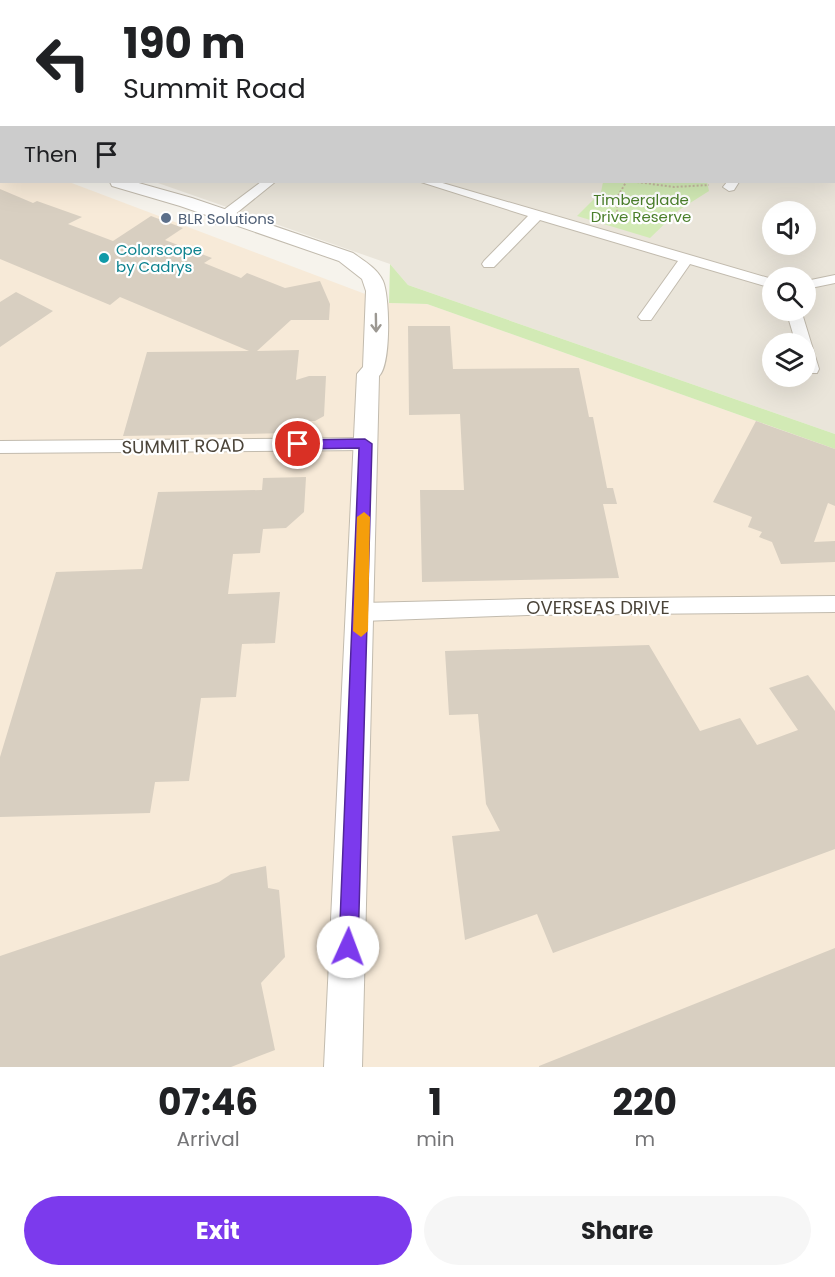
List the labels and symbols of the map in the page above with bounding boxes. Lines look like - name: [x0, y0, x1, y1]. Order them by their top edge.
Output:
- park label: Timberglade Drive Reserve: [591, 189, 691, 227]
- place label: BLR Solutions: [178, 208, 275, 229]
- marker: BLR Solutions: [159, 211, 173, 225]
- place label: Colorscope by Cadrys: [116, 239, 202, 277]
- marker: Colorscope by Cadrys: [97, 251, 111, 265]
- one-way arrow: [370, 313, 382, 333]
- pin: [272, 418, 323, 469]
- street label: SUMMIT ROAD: [121, 432, 245, 460]
- street label: OVERSEAS DRIVE: [526, 595, 670, 620]
- position arrow: [316, 915, 380, 979]

